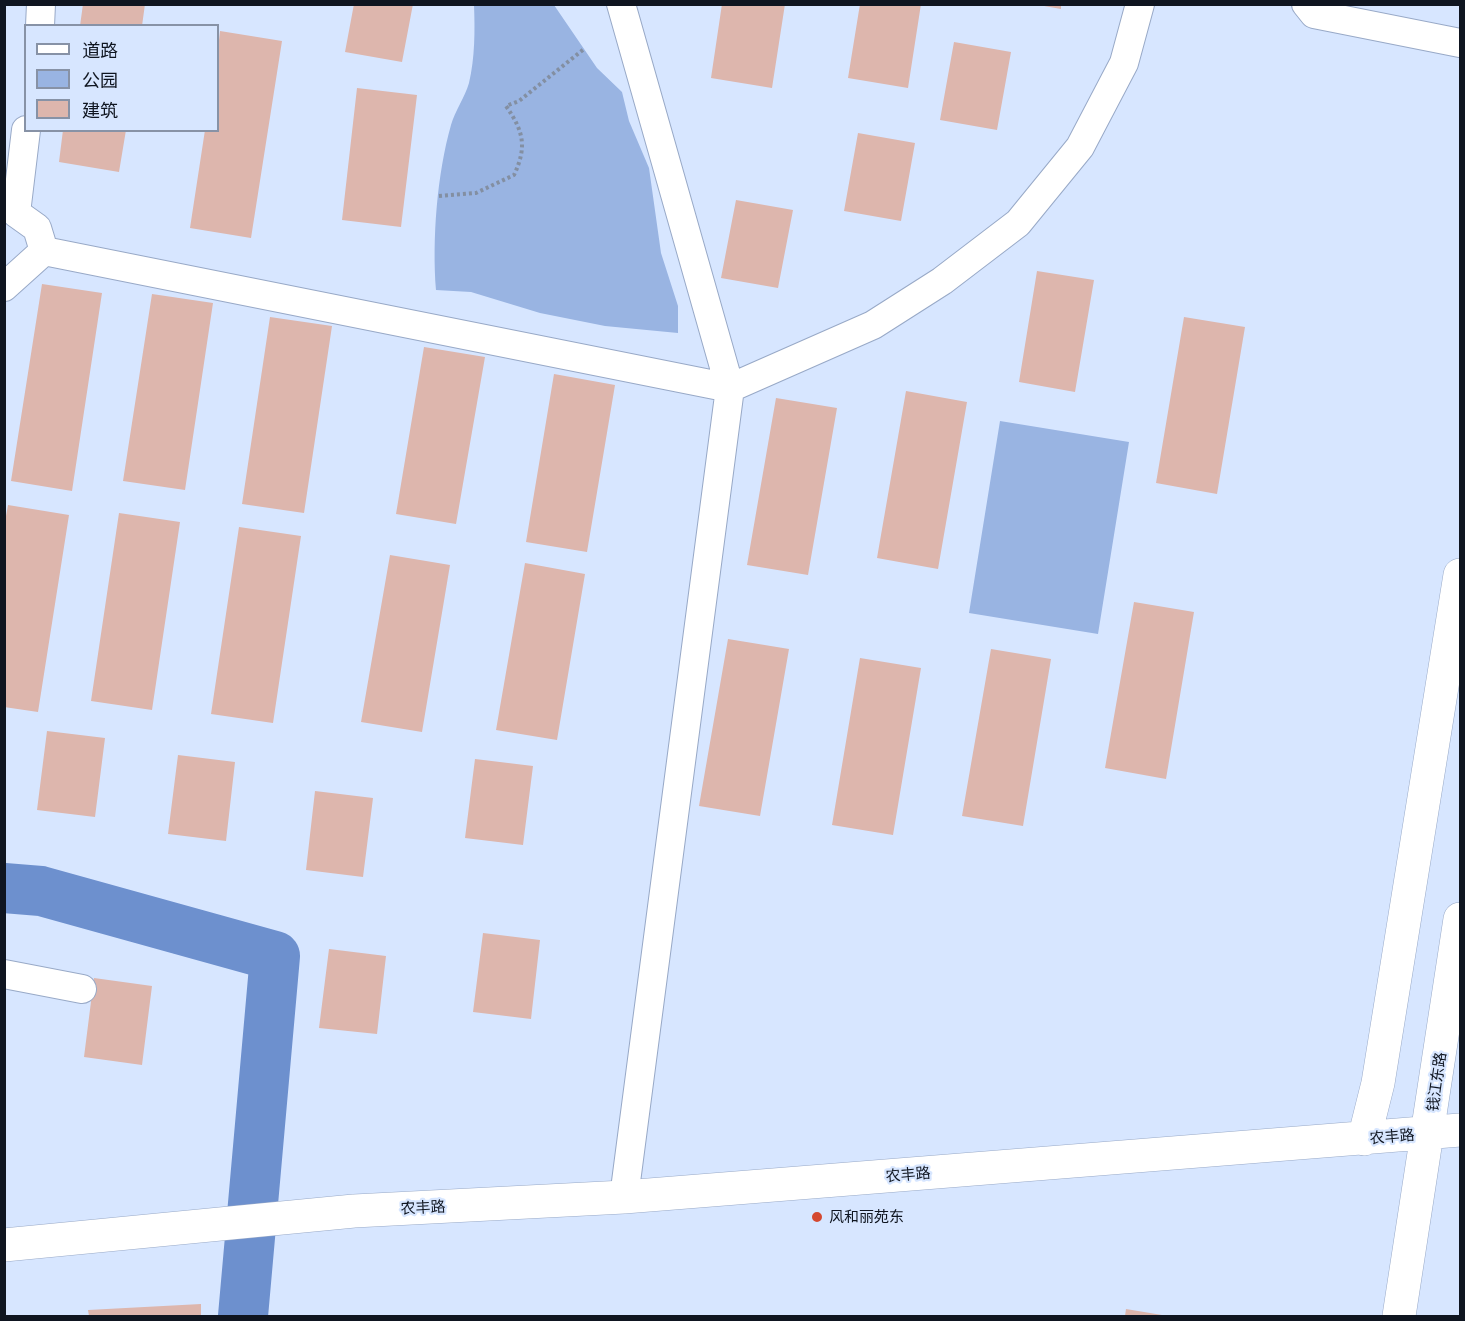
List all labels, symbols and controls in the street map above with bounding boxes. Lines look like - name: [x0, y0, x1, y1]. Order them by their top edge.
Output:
- legend: [24, 24, 219, 132]
- text: 道路: [82, 38, 118, 62]
- text: 公园: [82, 68, 118, 92]
- text: 建筑: [82, 98, 118, 122]
- street label: 钱江东路: [1424, 1051, 1450, 1113]
- street label: 农丰路: [1369, 1126, 1415, 1148]
- street label: 农丰路: [885, 1164, 931, 1186]
- street label: 农丰路: [400, 1198, 446, 1218]
- place label: 风和丽苑东: [829, 1208, 904, 1226]
- marker: 风和丽苑东: [810, 1210, 824, 1224]

